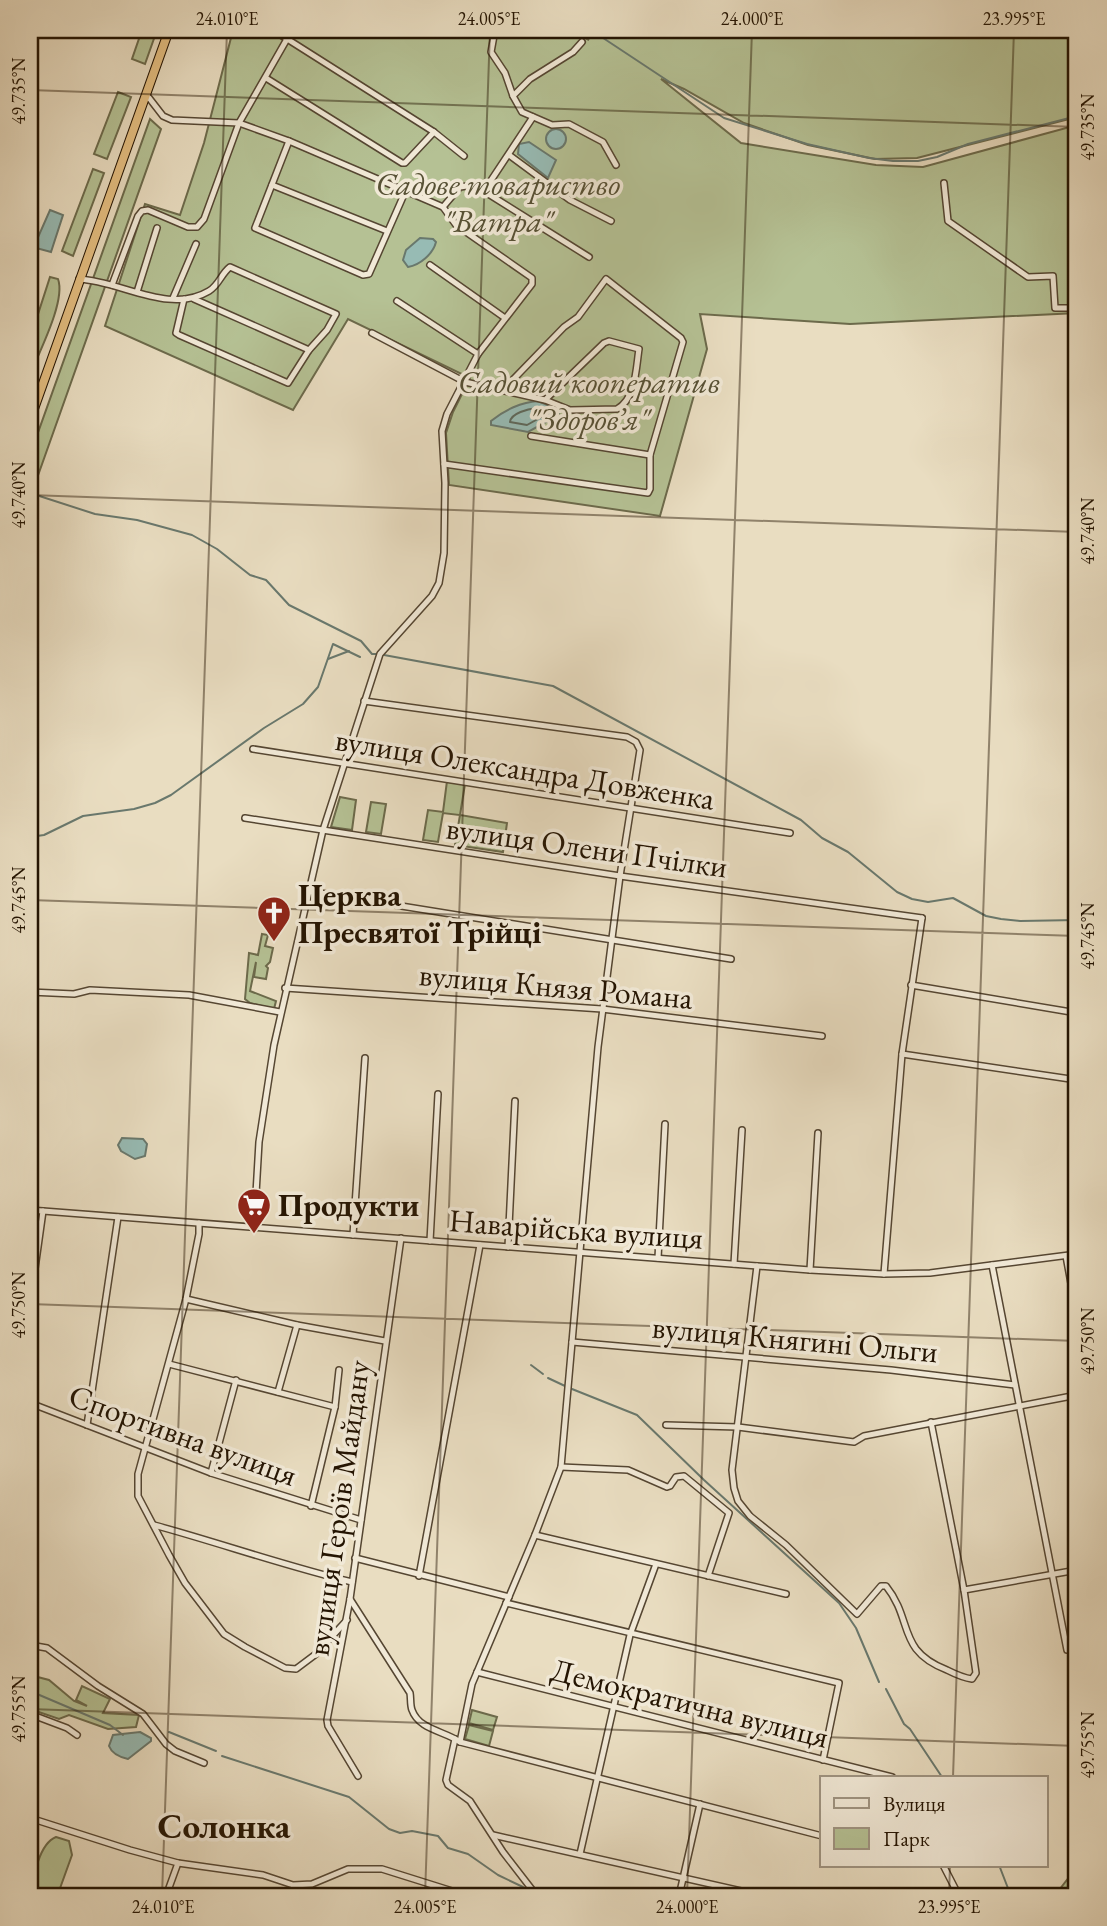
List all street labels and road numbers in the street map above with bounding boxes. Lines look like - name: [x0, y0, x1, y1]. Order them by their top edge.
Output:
- street label: вулиця Олександра Довженка: [332, 718, 718, 820]
- street label: вулиця Олени Пчілки: [444, 806, 730, 888]
- street label: вулиця Князя Романа: [417, 953, 695, 1019]
- street label: Наварійська вулиця: [447, 1199, 705, 1259]
- street label: вулиця Княгині Ольги: [650, 1306, 940, 1372]
- street label: вулиця Героїв Майдану: [296, 1357, 380, 1658]
- street label: Спортивна вулиця: [63, 1374, 303, 1496]
- street label: Демократична вулиця: [547, 1648, 833, 1758]

